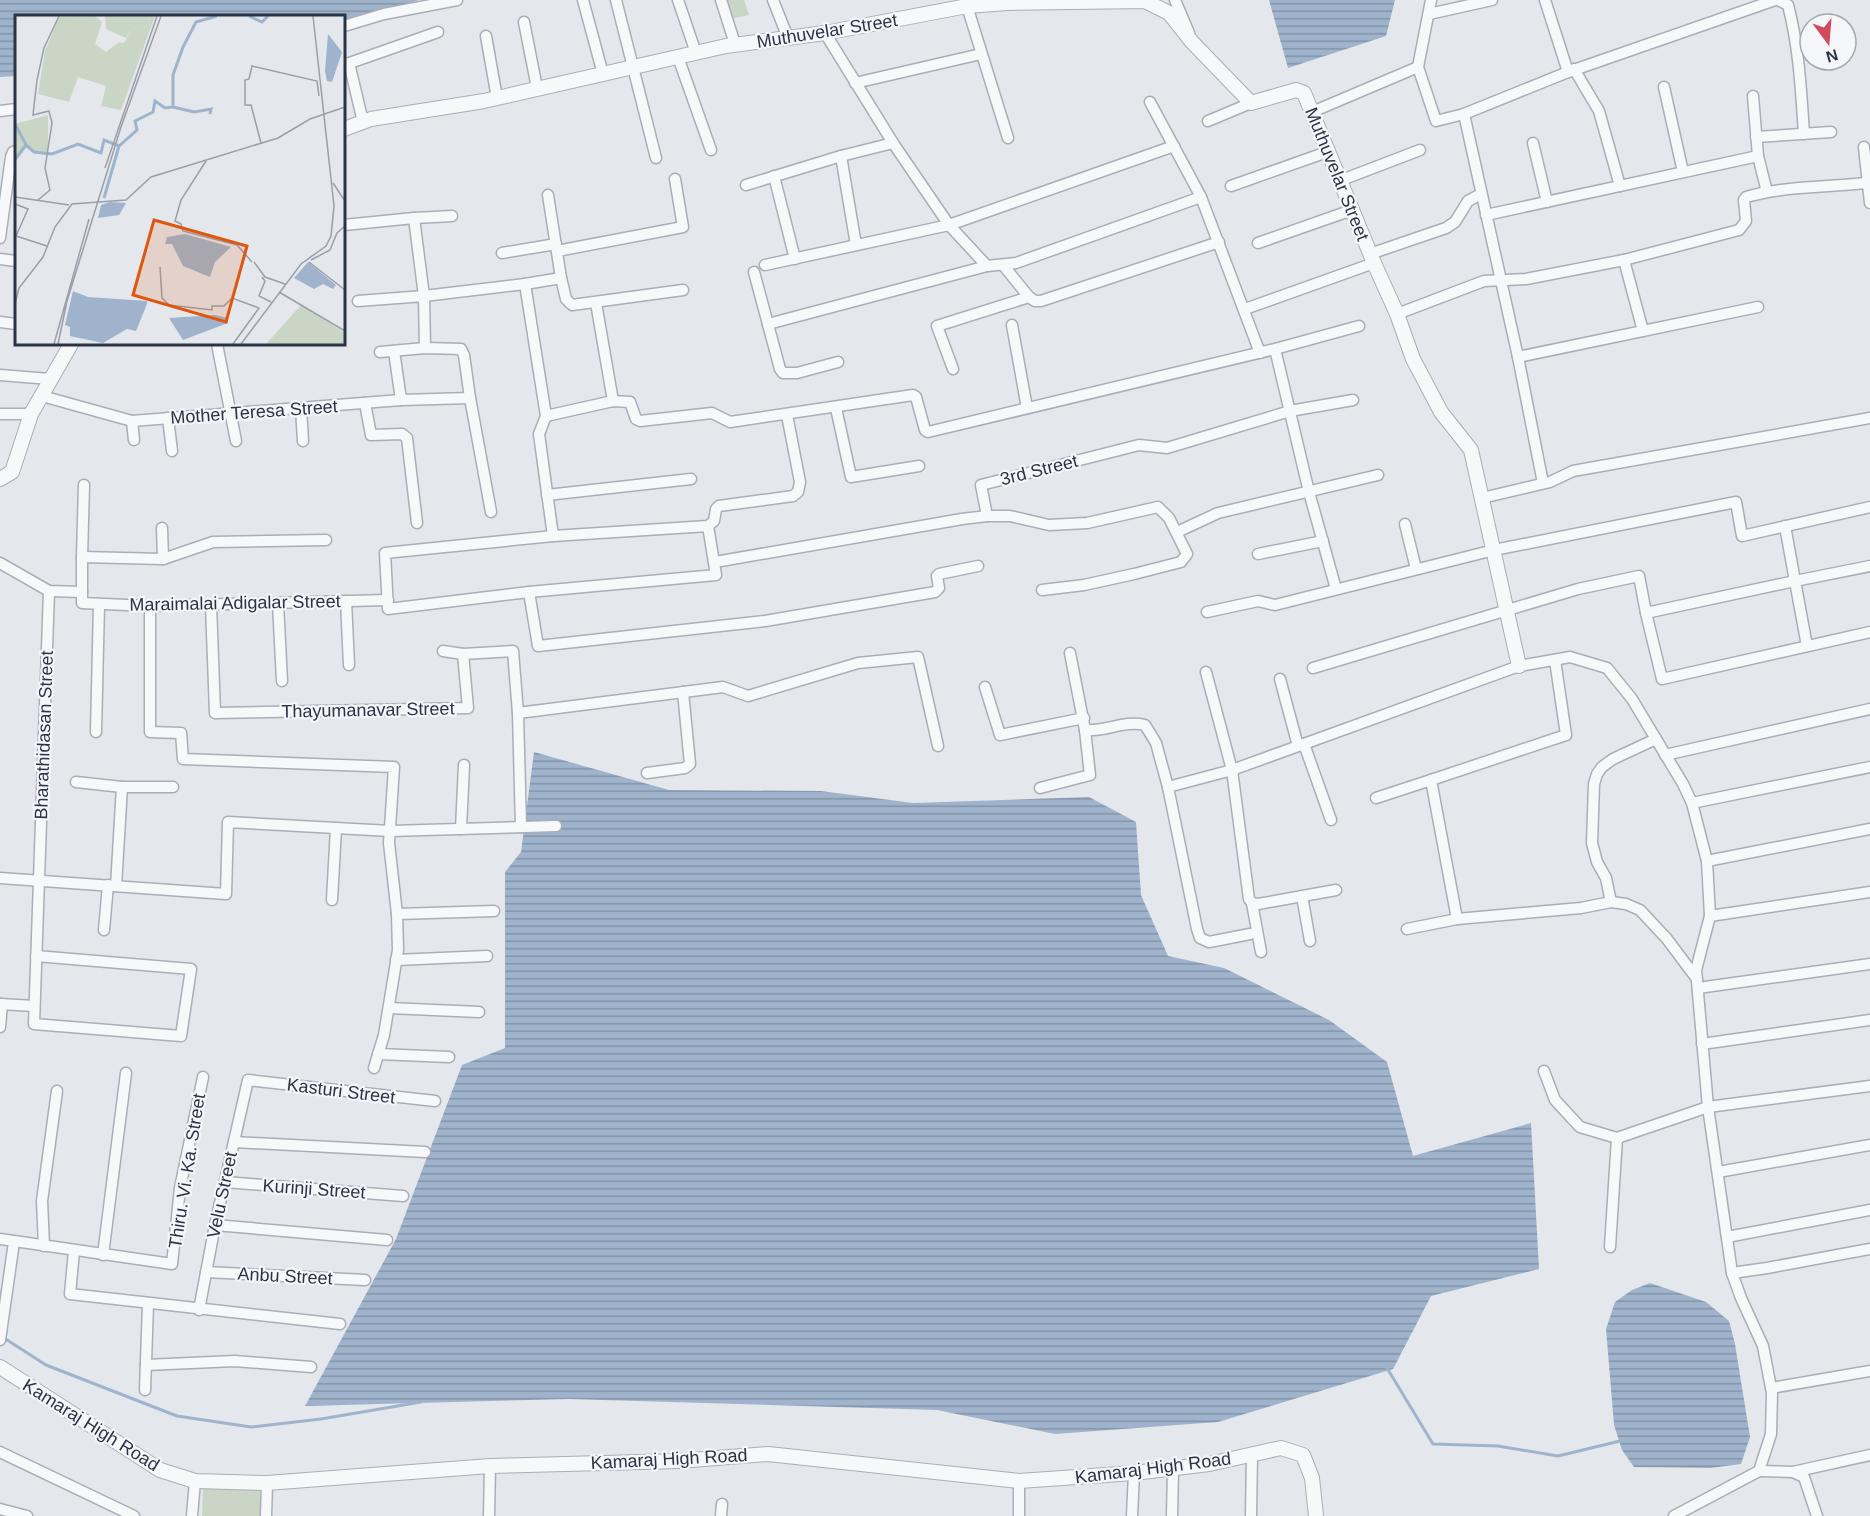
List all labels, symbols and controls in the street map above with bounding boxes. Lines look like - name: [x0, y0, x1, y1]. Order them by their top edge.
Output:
- street label: Muthuvelar Street: [755, 10, 899, 52]
- north arrow: [1798, 12, 1858, 72]
- inset map: [15, 15, 345, 345]
- text: N: [1824, 46, 1840, 66]
- street label: Muthuvelar Street: [1301, 104, 1373, 244]
- street label: Mother Teresa Street: [170, 396, 338, 428]
- street label: 3rd Street: [998, 451, 1080, 489]
- street label: Maraimalai Adigalar Street: [129, 591, 341, 615]
- street label: Bharathidasan Street: [31, 650, 57, 820]
- street label: Thayumanavar Street: [281, 698, 455, 722]
- street label: Kasturi Street: [286, 1074, 396, 1108]
- street label: Thiru. Vi. Ka. Street: [165, 1092, 209, 1250]
- street label: Velu Street: [203, 1150, 241, 1240]
- street label: Kurinji Street: [262, 1175, 366, 1203]
- street label: Anbu Street: [237, 1264, 333, 1288]
- street label: Kamaraj High Road: [19, 1375, 163, 1475]
- street label: Kamaraj High Road: [590, 1445, 748, 1473]
- street label: Kamaraj High Road: [1074, 1449, 1232, 1487]

